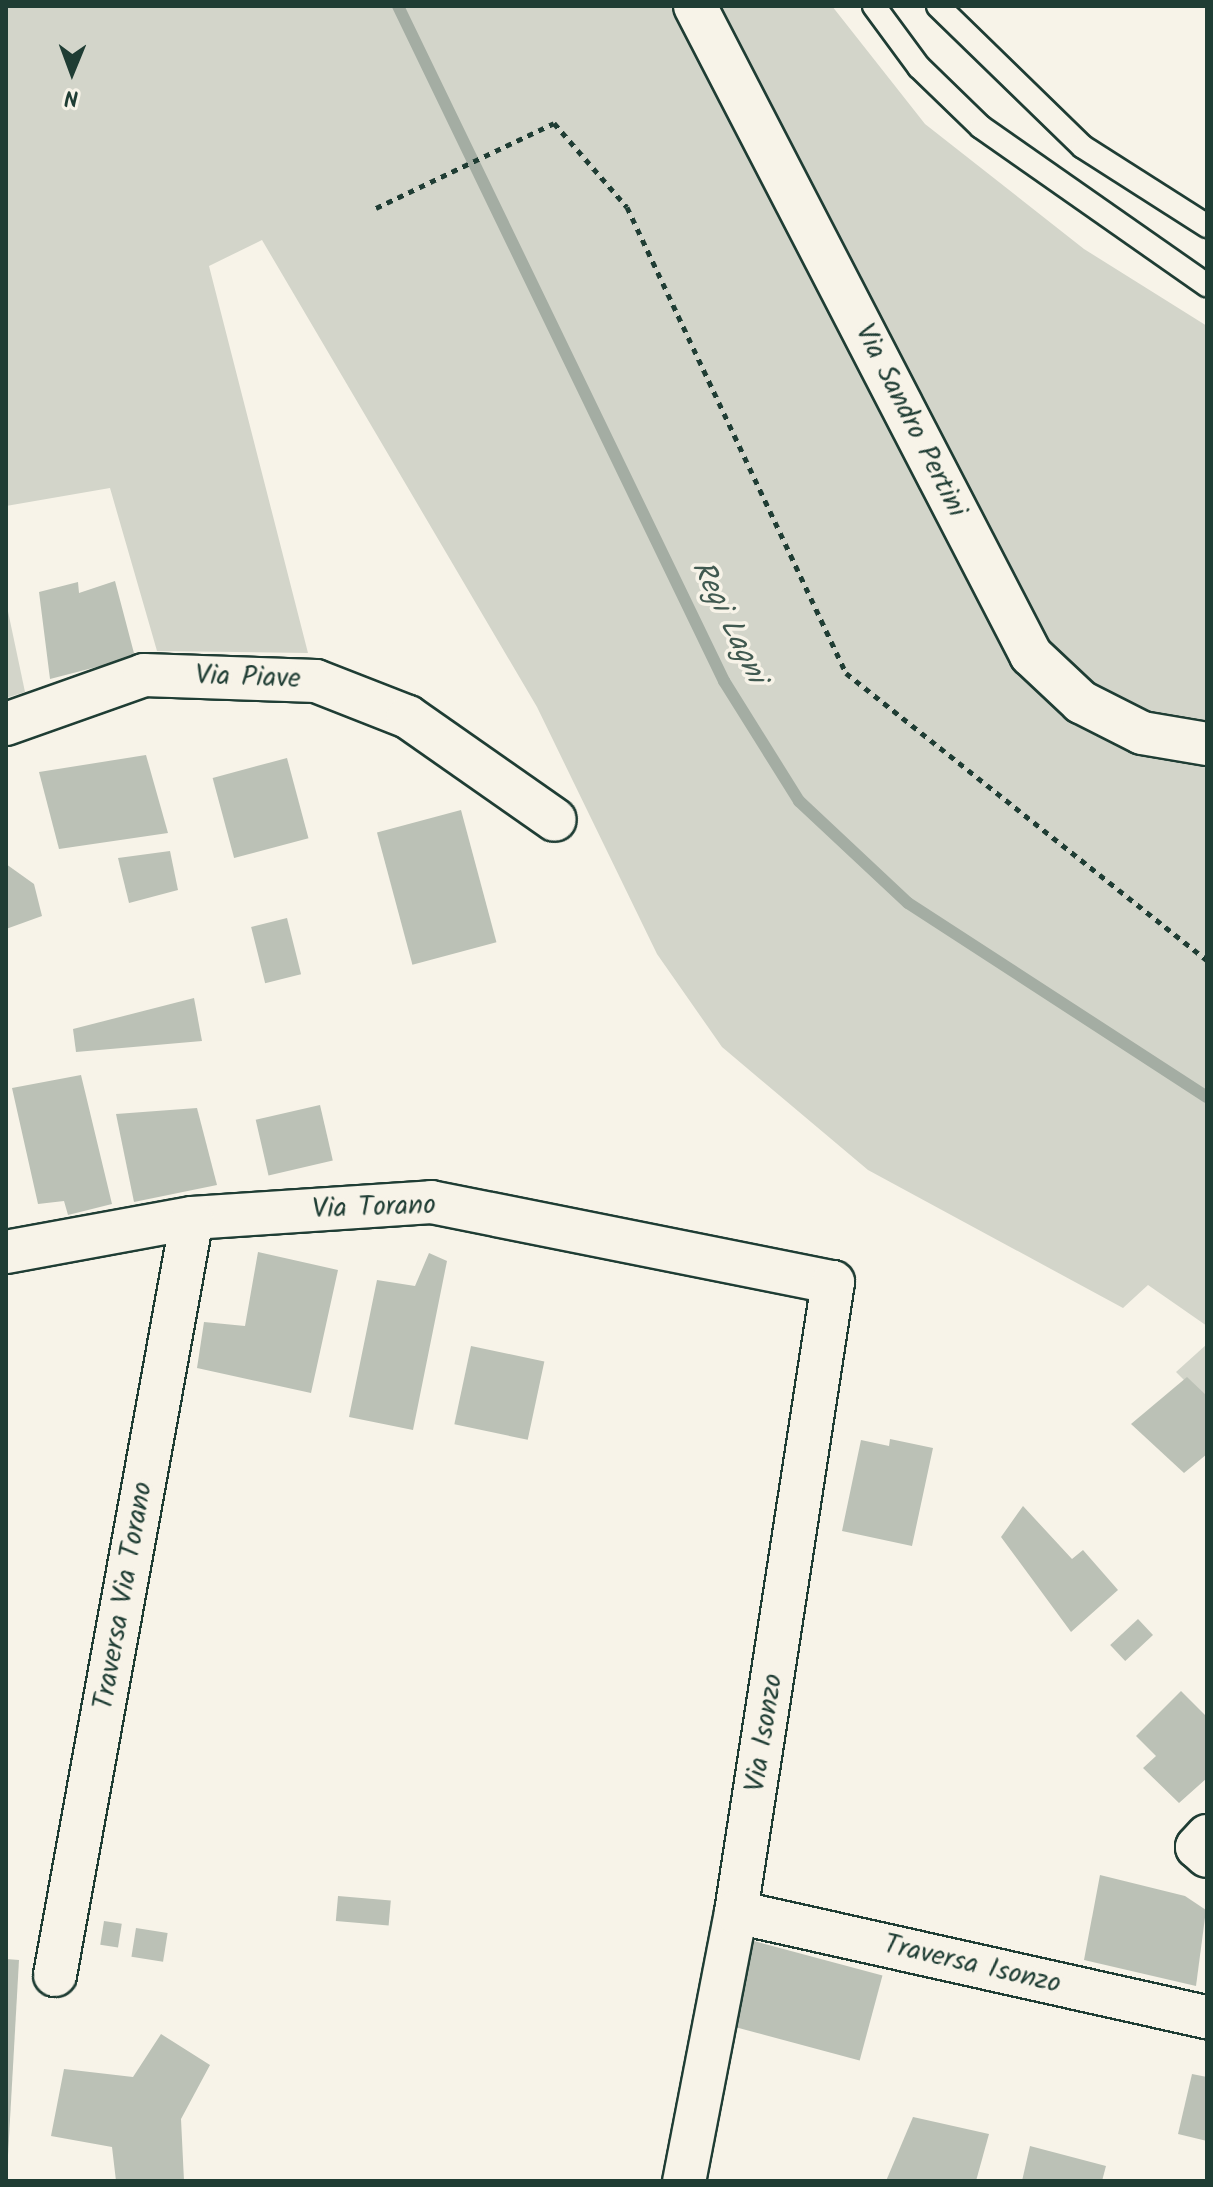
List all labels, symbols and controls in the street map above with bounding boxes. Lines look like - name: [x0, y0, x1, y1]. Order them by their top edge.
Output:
- north arrow: [32, 32, 112, 112]
- text: N: [64, 79, 79, 114]
- street label: Via Sandro Pertini: [847, 319, 973, 523]
- water label: Regi Lagni: [683, 555, 773, 689]
- street label: Via Piave: [195, 659, 301, 697]
- street label: Via Torano: [312, 1189, 436, 1227]
- street label: Traversa Via Torano: [87, 1479, 161, 1713]
- street label: Via Isonzo: [739, 1672, 791, 1794]
- street label: Traversa Isonzo: [880, 1928, 1064, 2002]

